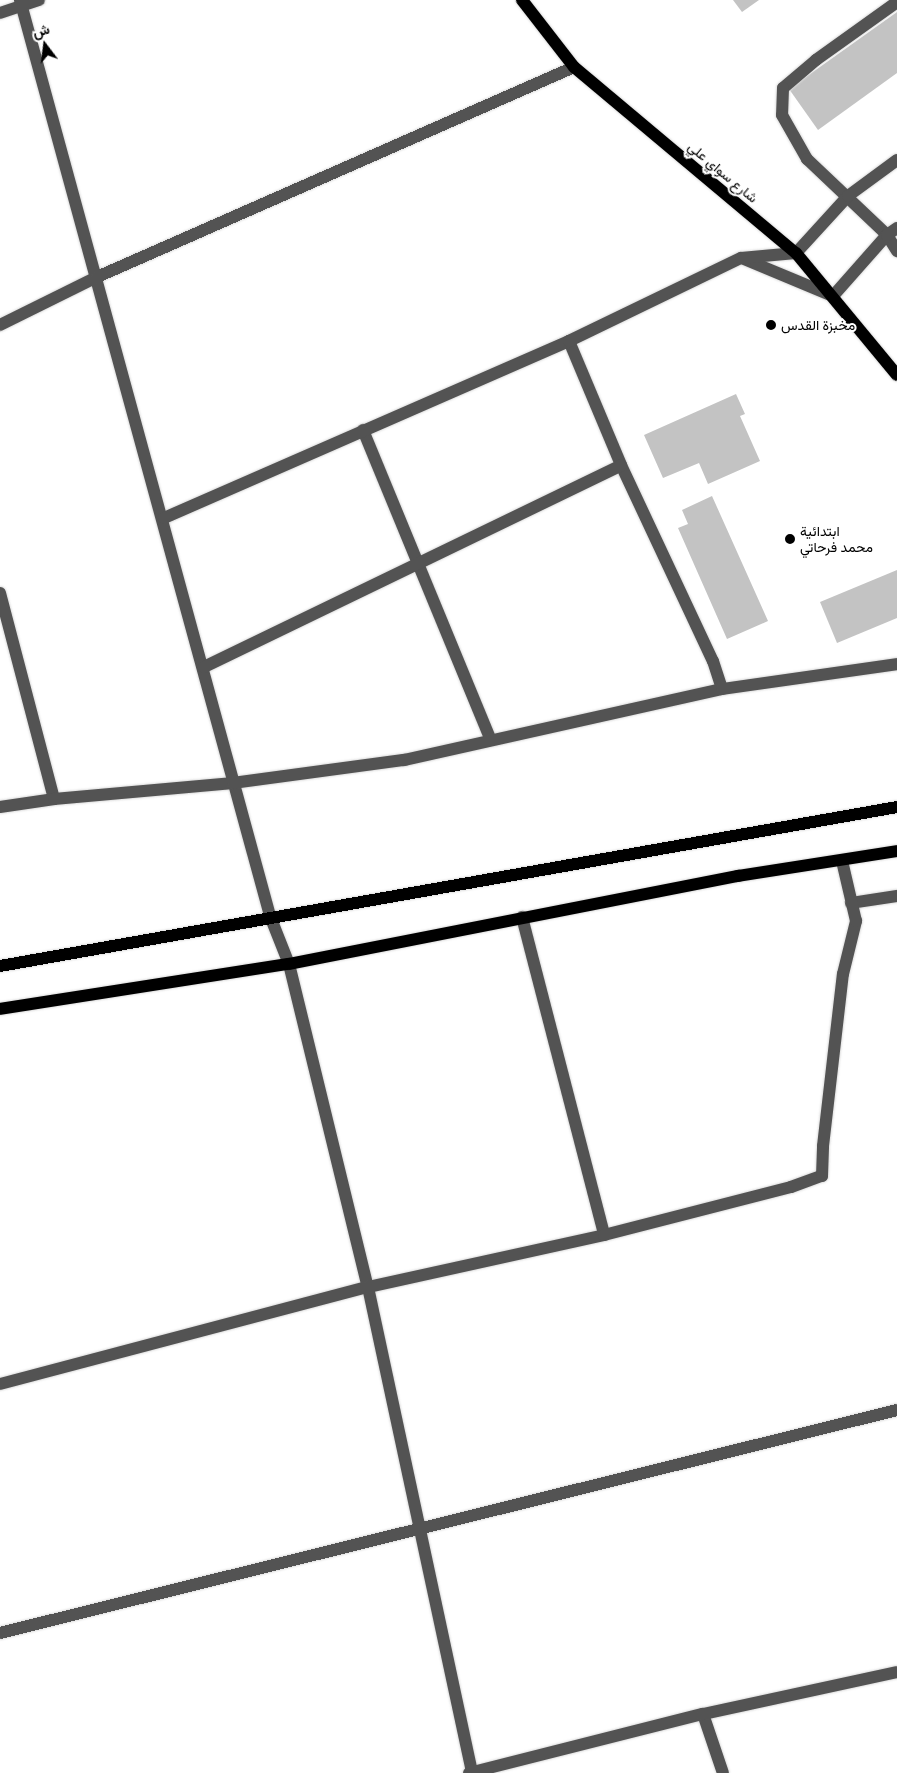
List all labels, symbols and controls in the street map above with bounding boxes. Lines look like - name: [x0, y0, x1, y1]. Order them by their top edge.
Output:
- north arrow: [20, 20, 70, 70]
- text: ش: [31, 20, 52, 41]
- street label: شارع سواي علي: [685, 138, 761, 206]
- place label: مخبزة القدس: [781, 317, 855, 333]
- marker: مخبزة القدس: [765, 319, 777, 331]
- place label: ابتدائية محمد فرحاتي: [800, 523, 873, 556]
- marker: ابتدائية محمد فرحاتي: [784, 533, 796, 545]

